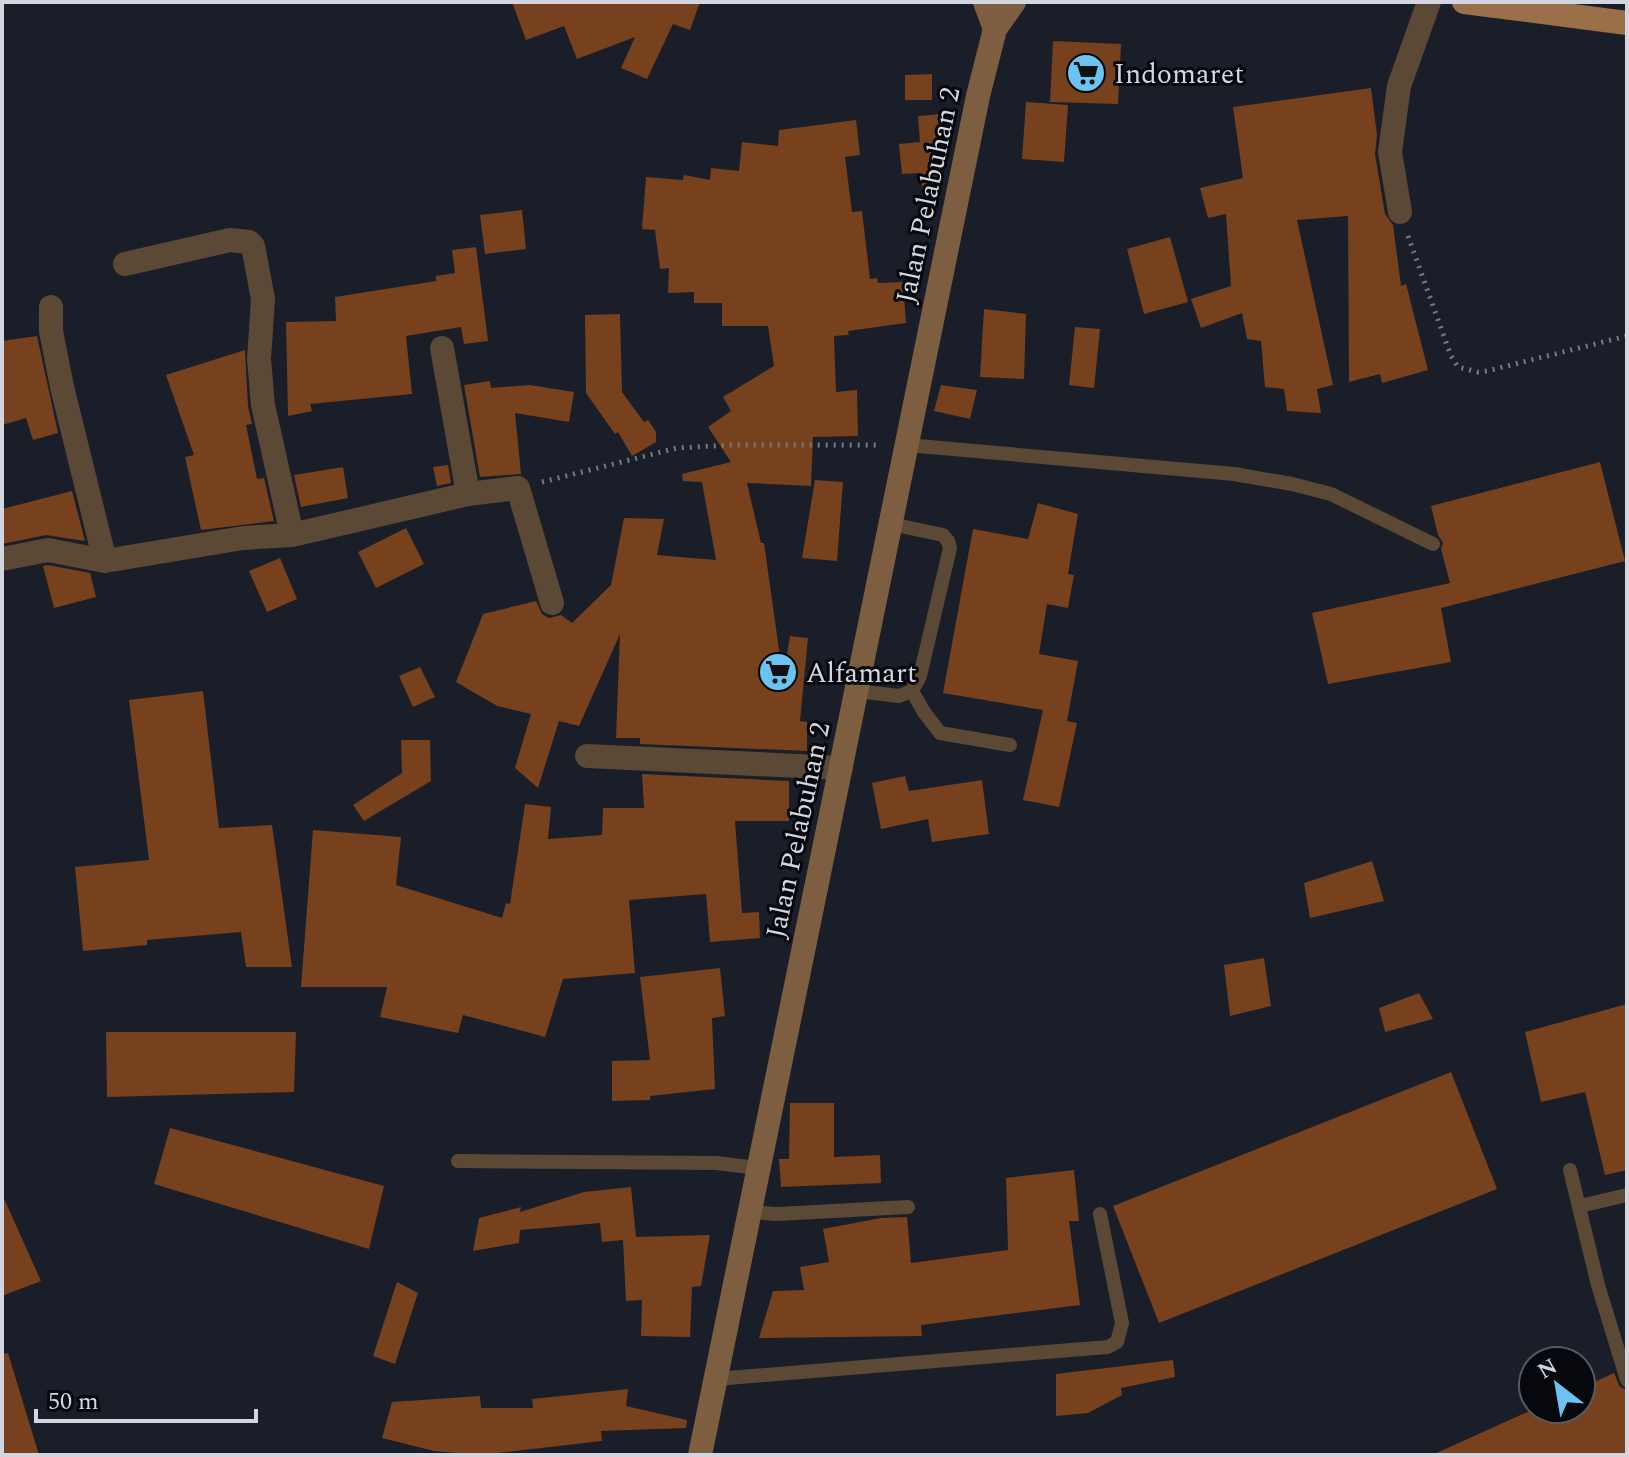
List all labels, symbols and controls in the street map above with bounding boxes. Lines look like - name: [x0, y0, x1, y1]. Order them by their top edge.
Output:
- supermarket icon: Indomaret: [1065, 52, 1107, 94]
- place label: Indomaret: [1114, 53, 1244, 96]
- street label: Jalan Pelabuhan 2: [885, 83, 972, 307]
- supermarket icon: Alfamart: [757, 651, 799, 693]
- place label: Alfamart: [806, 652, 917, 695]
- street label: Jalan Pelabuhan 2: [755, 718, 842, 942]
- north arrow: [1517, 1345, 1597, 1425]
- text: N: [1531, 1350, 1564, 1388]
- scale bar: [36, 1373, 256, 1423]
- text: 50 m: [48, 1384, 99, 1420]

